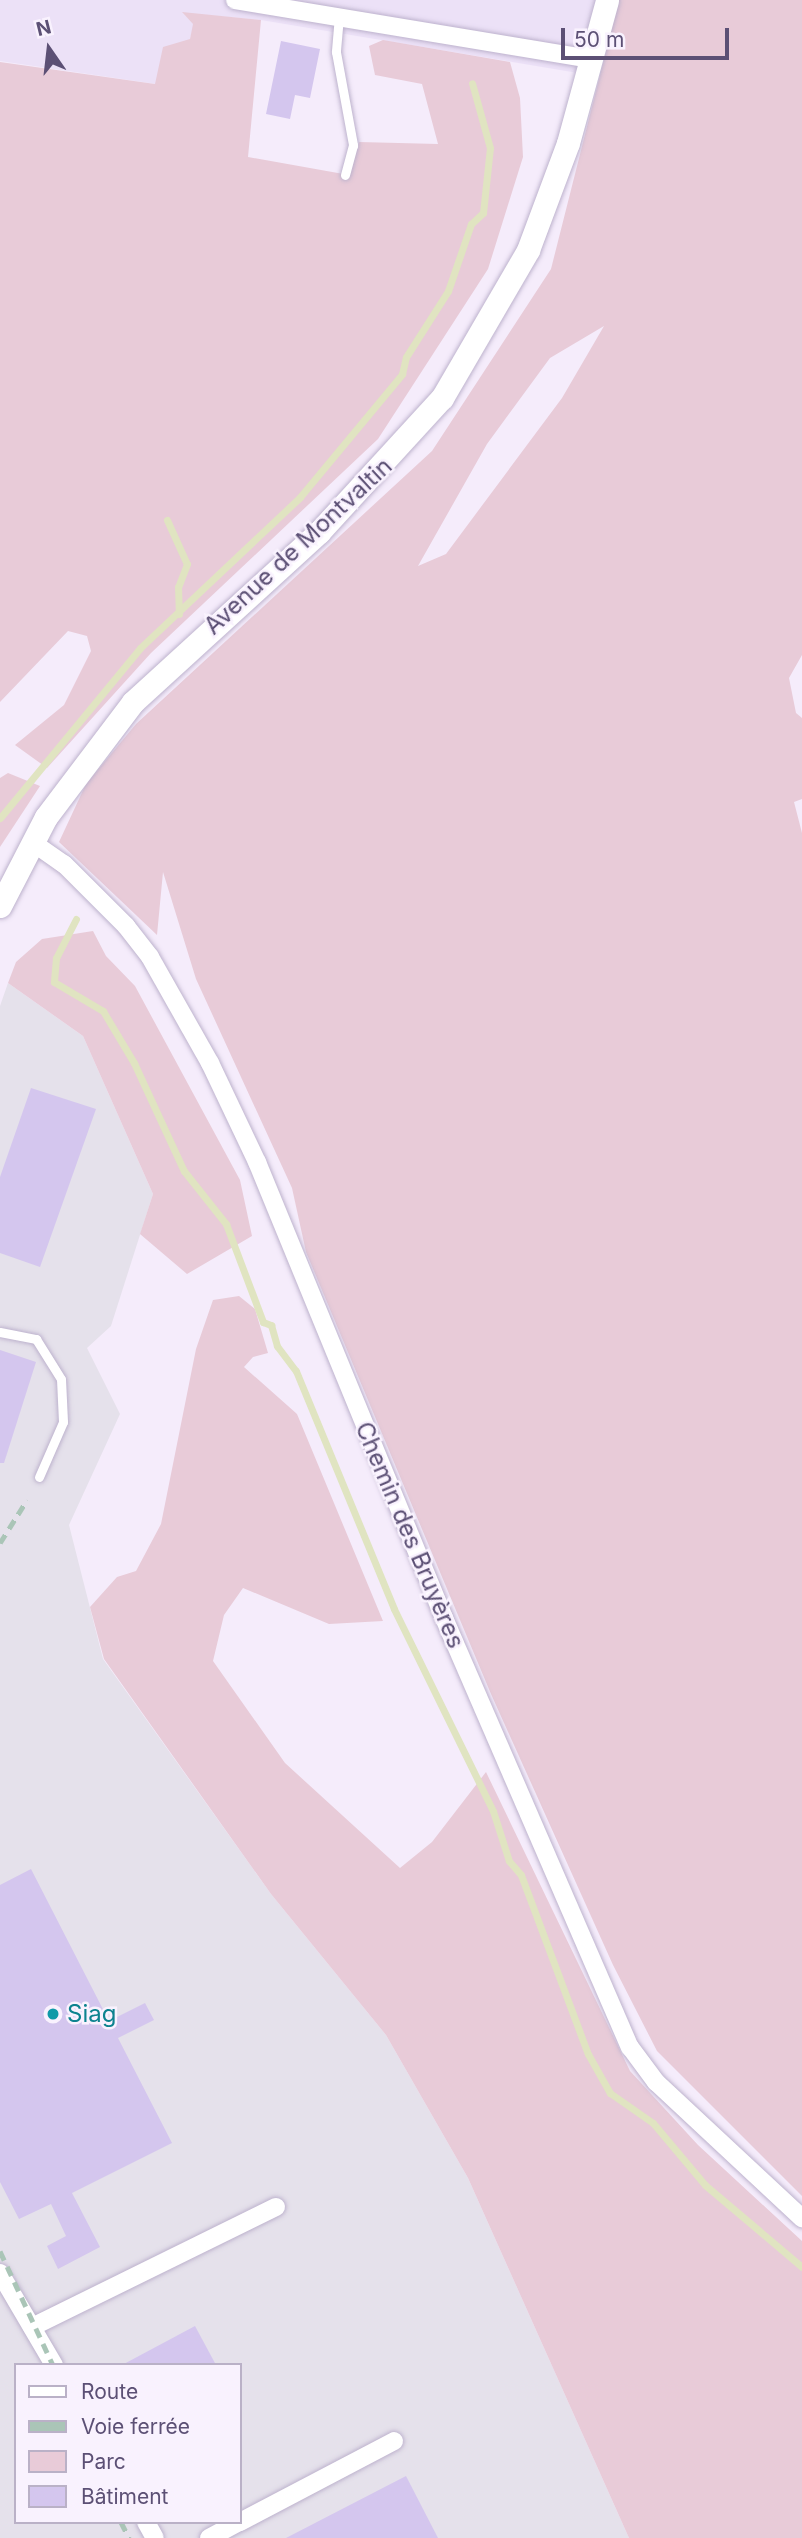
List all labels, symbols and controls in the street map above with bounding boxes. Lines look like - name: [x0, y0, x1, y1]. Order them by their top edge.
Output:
- north arrow: [14, 14, 84, 84]
- scale bar: [564, 14, 732, 58]
- text: N: [34, 15, 54, 41]
- text: 50 m: [574, 27, 624, 52]
- street label: Avenue de Montvaltin: [198, 452, 398, 640]
- street label: Chemin des Bruyères: [349, 1418, 471, 1652]
- place label: Siag: [67, 2000, 116, 2028]
- marker: Siag: [45, 2006, 61, 2022]
- legend: [14, 2363, 242, 2524]
- text: Route: [81, 2379, 138, 2404]
- text: Voie ferrée: [81, 2414, 190, 2439]
- text: Parc: [81, 2449, 126, 2474]
- text: Bâtiment: [81, 2484, 168, 2509]

